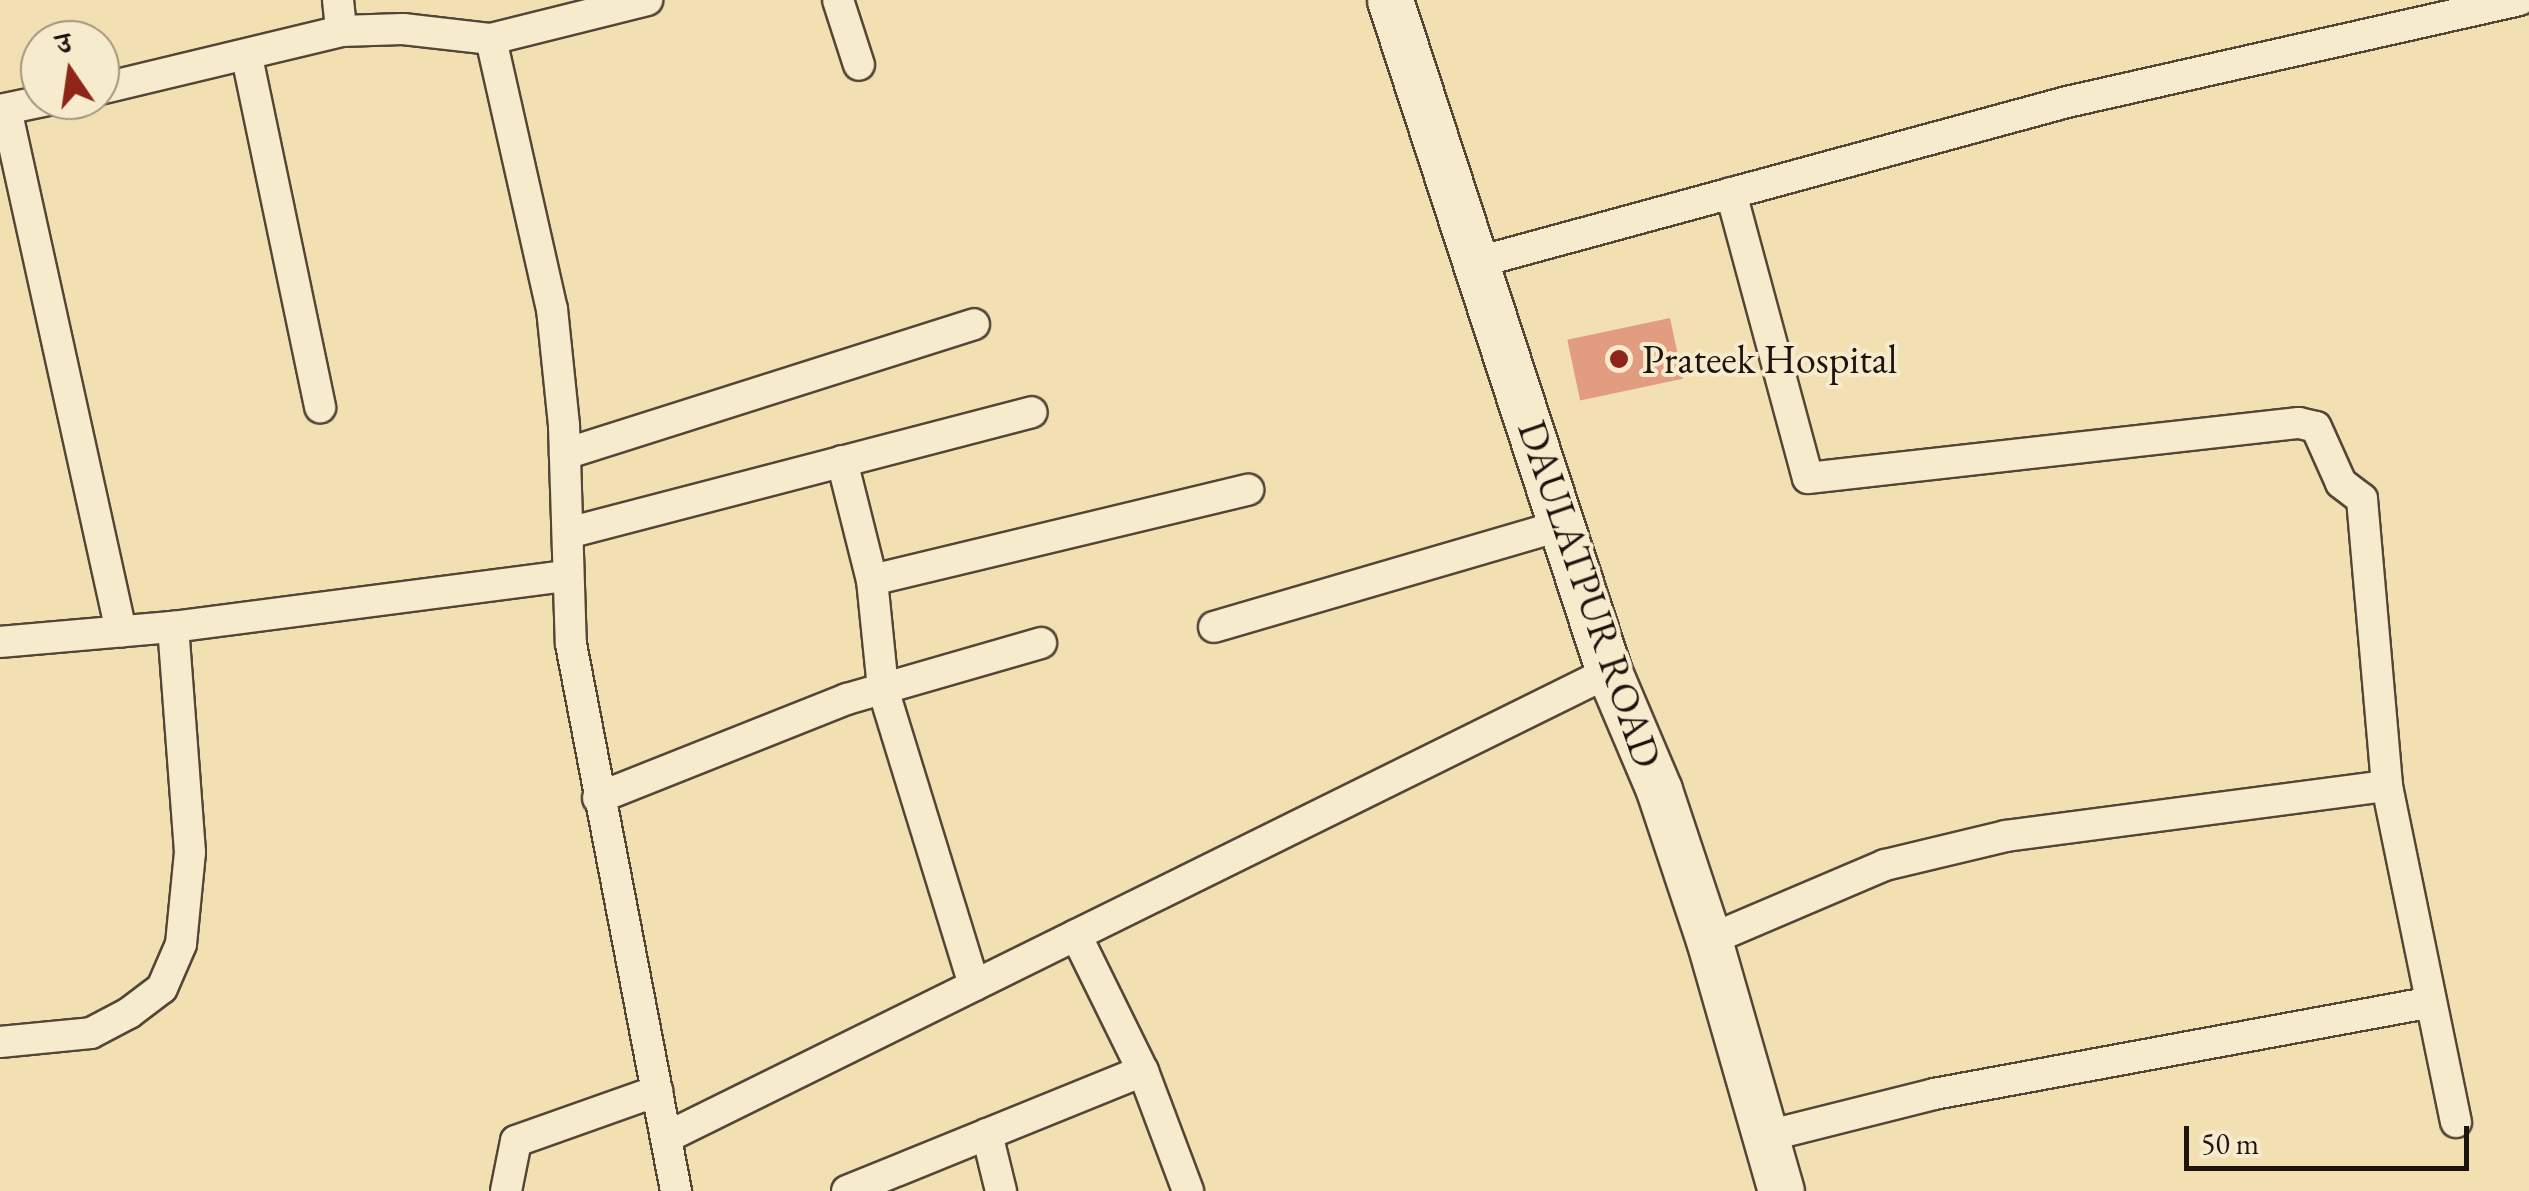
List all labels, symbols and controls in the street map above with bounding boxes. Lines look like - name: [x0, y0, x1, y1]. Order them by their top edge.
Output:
- north arrow: [20, 20, 120, 120]
- text: उ: [53, 24, 75, 62]
- place label: Prateek Hospital: [1642, 335, 1897, 383]
- marker: Prateek Hospital: [1606, 346, 1632, 372]
- street label: DAULATPUR ROAD: [1508, 414, 1672, 774]
- scale bar: [2189, 1106, 2474, 1168]
- text: 50 m: [2201, 1124, 2259, 1163]

